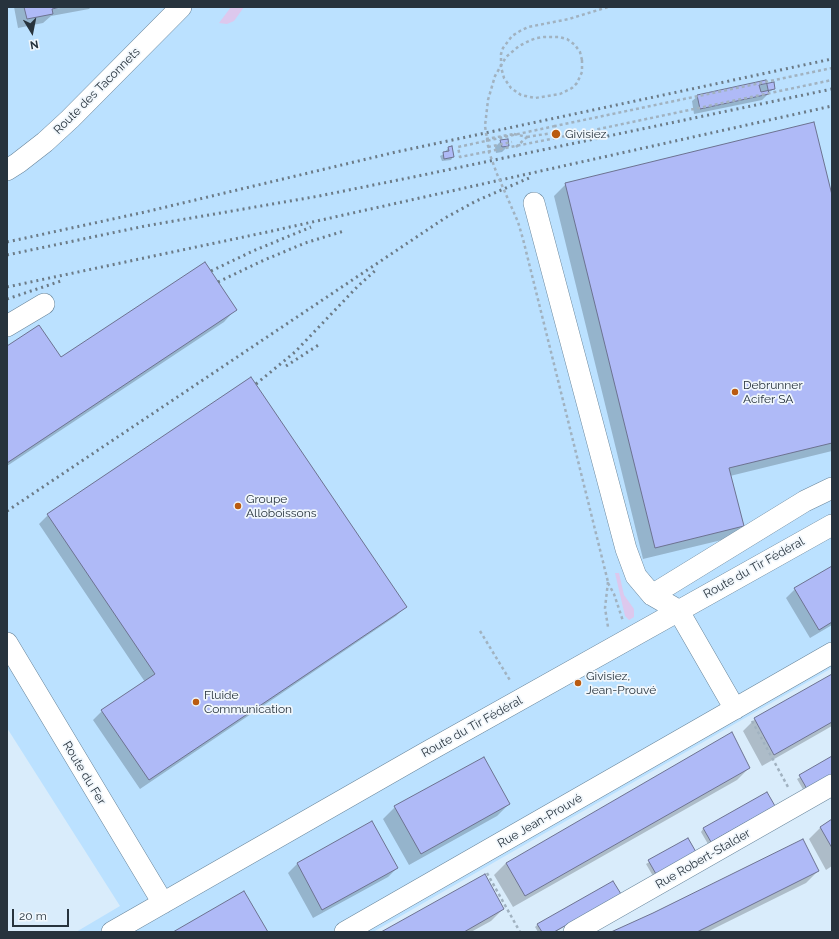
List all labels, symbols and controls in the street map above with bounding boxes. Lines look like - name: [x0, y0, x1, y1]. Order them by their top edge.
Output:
- north arrow: [12, 12, 52, 52]
- text: N: [29, 37, 39, 51]
- street label: Route des Taconnets: [51, 45, 143, 137]
- place label: Givisiez: [565, 127, 606, 141]
- marker: Givisiez: [550, 128, 562, 140]
- place label: Debrunner Acifer SA: [743, 378, 803, 406]
- marker: Debrunner Acifer SA: [730, 387, 740, 397]
- place label: Groupe Alloboissons: [246, 492, 316, 520]
- marker: Groupe Alloboissons: [233, 501, 243, 511]
- street label: Route du Tir Fédéral: [701, 534, 807, 602]
- place label: Givisiez, Jean-Prouvé: [586, 669, 656, 697]
- marker: Givisiez, Jean-Prouvé: [573, 678, 583, 688]
- place label: Fluide Communication: [204, 688, 292, 716]
- street label: Route du Tir Fédéral: [419, 693, 525, 761]
- marker: Fluide Communication: [191, 697, 201, 707]
- street label: Route du Fer: [59, 739, 109, 807]
- street label: Rue Jean-Prouvé: [495, 791, 585, 851]
- street label: Rue Robert-Stalder: [653, 826, 753, 892]
- scale bar: [14, 901, 71, 927]
- text: 20 m: [19, 909, 47, 923]

